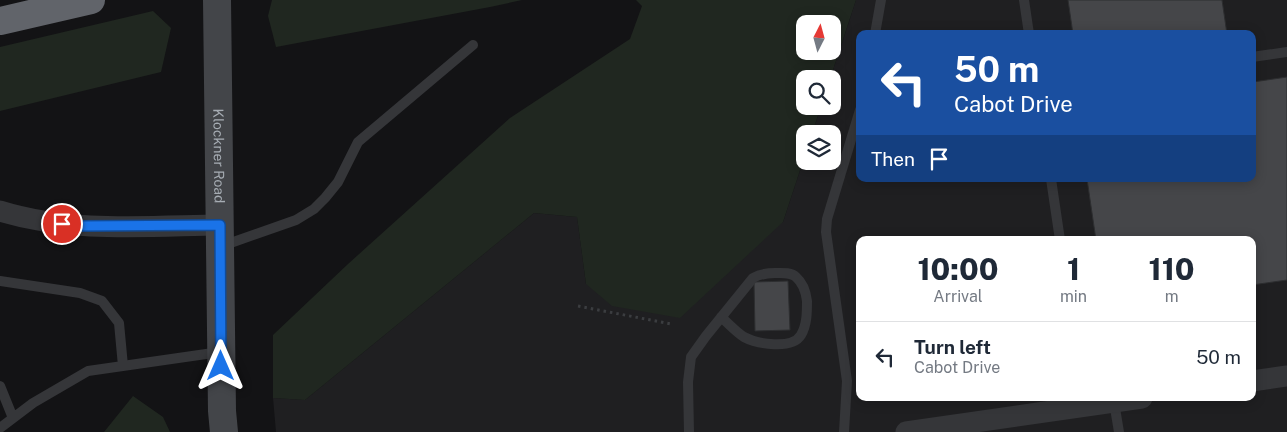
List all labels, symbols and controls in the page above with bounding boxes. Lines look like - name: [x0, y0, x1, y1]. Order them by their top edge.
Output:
- north arrow: [796, 15, 841, 60]
- map controls: [796, 15, 841, 170]
- text: 50 m: [954, 49, 1039, 90]
- icon: left: [871, 50, 936, 115]
- button: search: [796, 70, 841, 115]
- text: Cabot Drive: [954, 91, 1073, 117]
- street label: Klockner Road: [210, 108, 227, 204]
- button: layers: [796, 125, 841, 170]
- icon: arrive: [925, 145, 953, 173]
- text: Then: [871, 148, 915, 170]
- pin: [41, 203, 83, 245]
- icon: arrive: [48, 210, 76, 238]
- text: 10:00: [917, 251, 999, 287]
- text: 1: [1067, 251, 1080, 287]
- text: 110: [1149, 251, 1195, 287]
- text: Arrival: [933, 287, 983, 306]
- text: min: [1060, 287, 1087, 306]
- text: m: [1165, 287, 1178, 306]
- text: Turn left: [914, 336, 991, 358]
- position arrow: [194, 339, 246, 391]
- icon: left: [871, 343, 899, 371]
- text: 50 m: [1196, 346, 1241, 368]
- text: Cabot Drive: [914, 358, 1000, 377]

